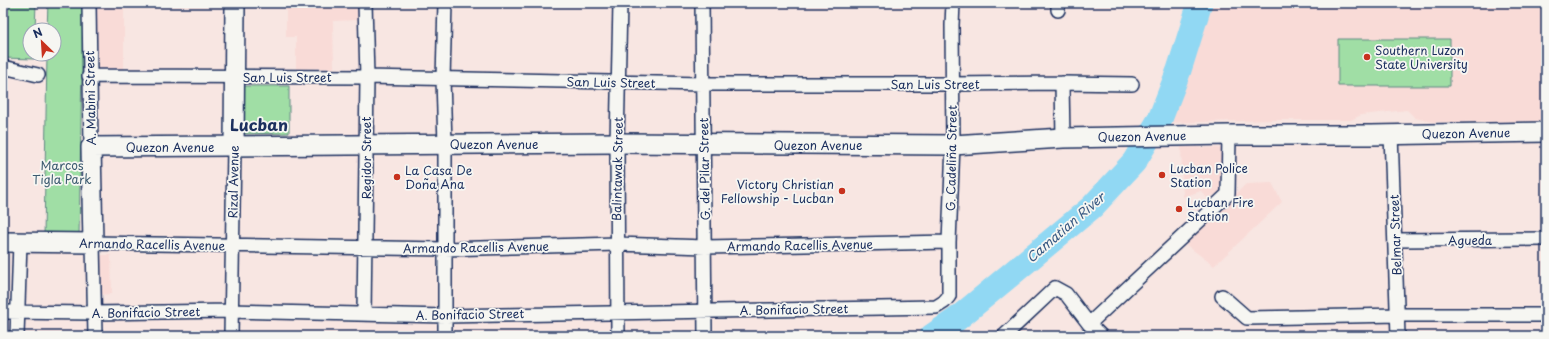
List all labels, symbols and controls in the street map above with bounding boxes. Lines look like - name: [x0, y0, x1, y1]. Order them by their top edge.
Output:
- north arrow: [22, 22, 62, 62]
- text: N: [30, 23, 45, 42]
- place label: Southern Luzon State University: [1375, 41, 1468, 73]
- street label: A. Mabini Street: [80, 50, 100, 146]
- marker: Southern Luzon State University: [1362, 52, 1372, 62]
- street label: San Luis Street: [242, 68, 332, 86]
- street label: San Luis Street: [566, 72, 656, 92]
- street label: San Luis Street: [890, 75, 980, 93]
- street label: G. Cadeliña Street: [941, 105, 961, 211]
- district label: Lucban: [230, 112, 288, 136]
- street label: Regidor Street: [357, 117, 375, 199]
- street label: Balintawak Street: [607, 117, 627, 221]
- street label: G. del Pilar Street: [694, 118, 714, 220]
- street label: Quezon Avenue: [1421, 123, 1511, 143]
- street label: Quezon Avenue: [1097, 126, 1187, 146]
- street label: Quezon Avenue: [450, 135, 538, 153]
- street label: Quezon Avenue: [774, 136, 862, 154]
- street label: Quezon Avenue: [126, 138, 214, 156]
- street label: Rizal Avenue: [223, 145, 243, 219]
- park label: Marcos Tigla Park: [32, 156, 92, 188]
- place label: Lucban Police Station: [1170, 159, 1248, 191]
- place label: La Casa De Doña Ana: [405, 161, 473, 193]
- marker: Lucban Police Station: [1157, 170, 1167, 180]
- marker: La Casa De Doña Ana: [392, 172, 402, 182]
- place label: Victory Christian Fellowship - Lucban: [721, 175, 834, 207]
- marker: Victory Christian Fellowship - Lucban: [837, 186, 847, 196]
- water label: Camatian River: [1022, 186, 1110, 266]
- place label: Lucban Fire Station: [1187, 193, 1254, 225]
- street label: Belmar Street: [1385, 194, 1405, 276]
- marker: Lucban Fire Station: [1174, 204, 1184, 214]
- street label: Agueda: [1448, 231, 1493, 249]
- street label: Armando Racellis Avenue: [79, 234, 226, 254]
- street label: Armando Racellis Avenue: [727, 235, 874, 255]
- street label: Armando Racellis Avenue: [403, 237, 550, 257]
- street label: A. Bonifacio Street: [740, 299, 849, 319]
- street label: A. Bonifacio Street: [92, 302, 201, 322]
- street label: A. Bonifacio Street: [416, 304, 525, 324]

